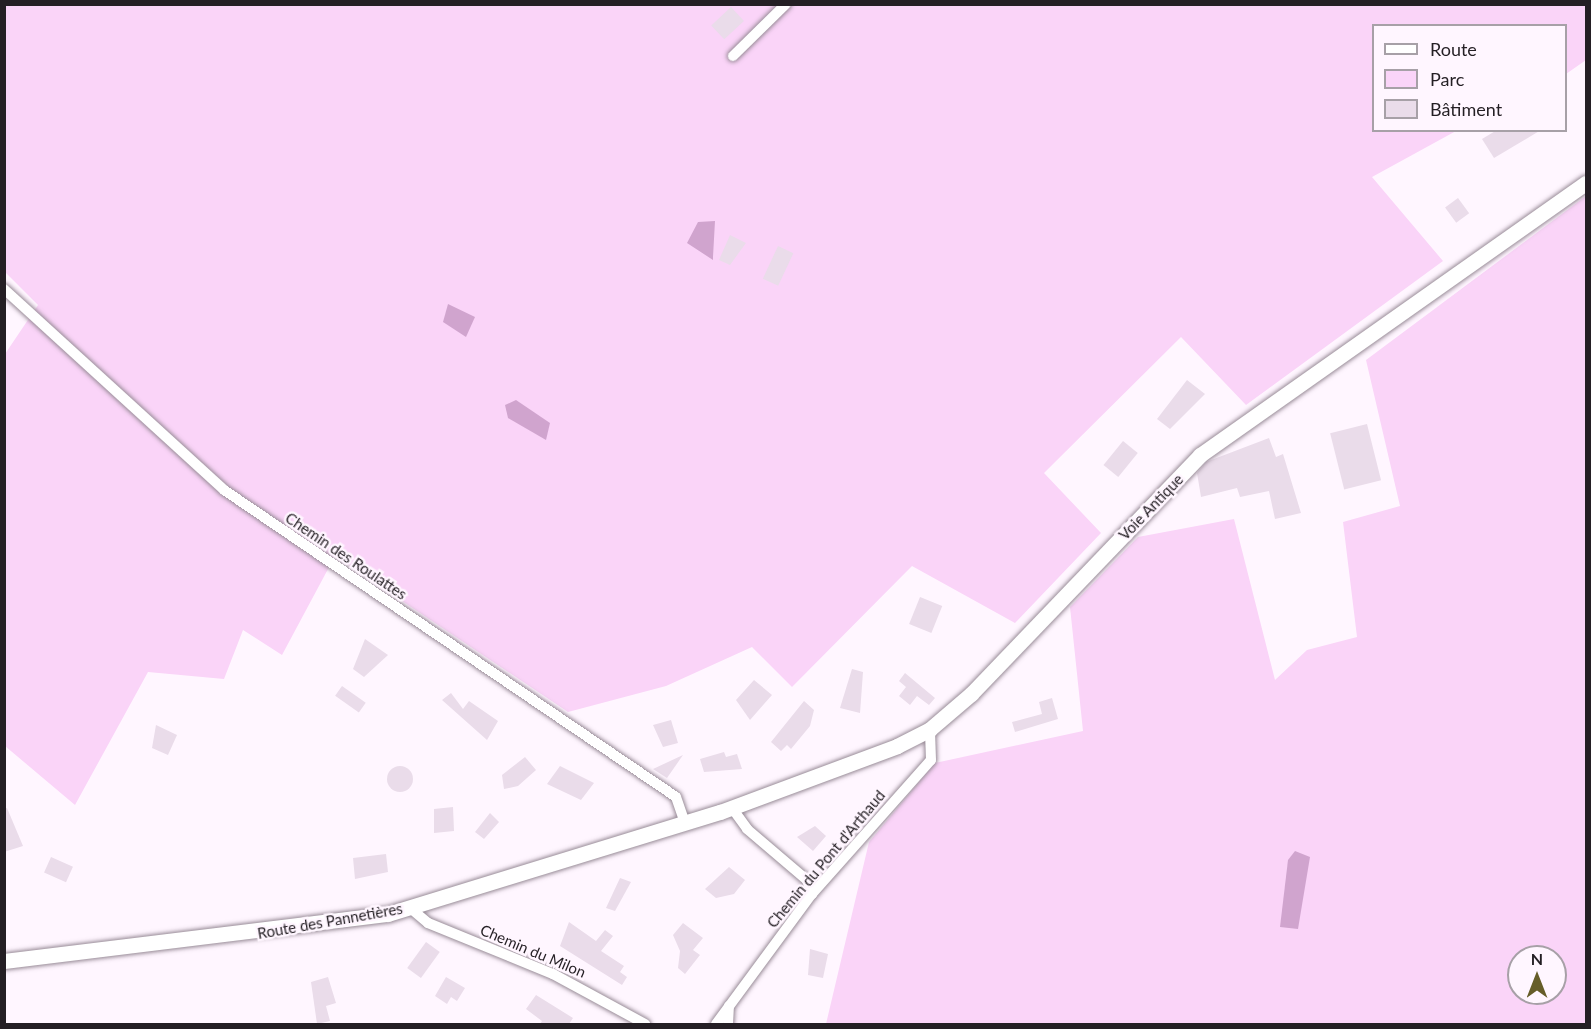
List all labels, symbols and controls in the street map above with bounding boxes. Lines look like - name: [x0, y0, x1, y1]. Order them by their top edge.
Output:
- legend: [1372, 24, 1567, 132]
- text: Route: [1430, 38, 1477, 60]
- text: Parc: [1430, 68, 1464, 90]
- text: Bâtiment: [1430, 98, 1502, 120]
- street label: Voie Antique: [1115, 470, 1187, 544]
- street label: Chemin des Roulattes: [282, 509, 410, 603]
- street label: Chemin du Pont d'Arthaud: [763, 787, 889, 931]
- street label: Route des Pannetières: [256, 899, 404, 943]
- street label: Chemin du Milon: [478, 921, 588, 981]
- north arrow: [1507, 945, 1567, 1005]
- text: N: [1531, 949, 1543, 968]

